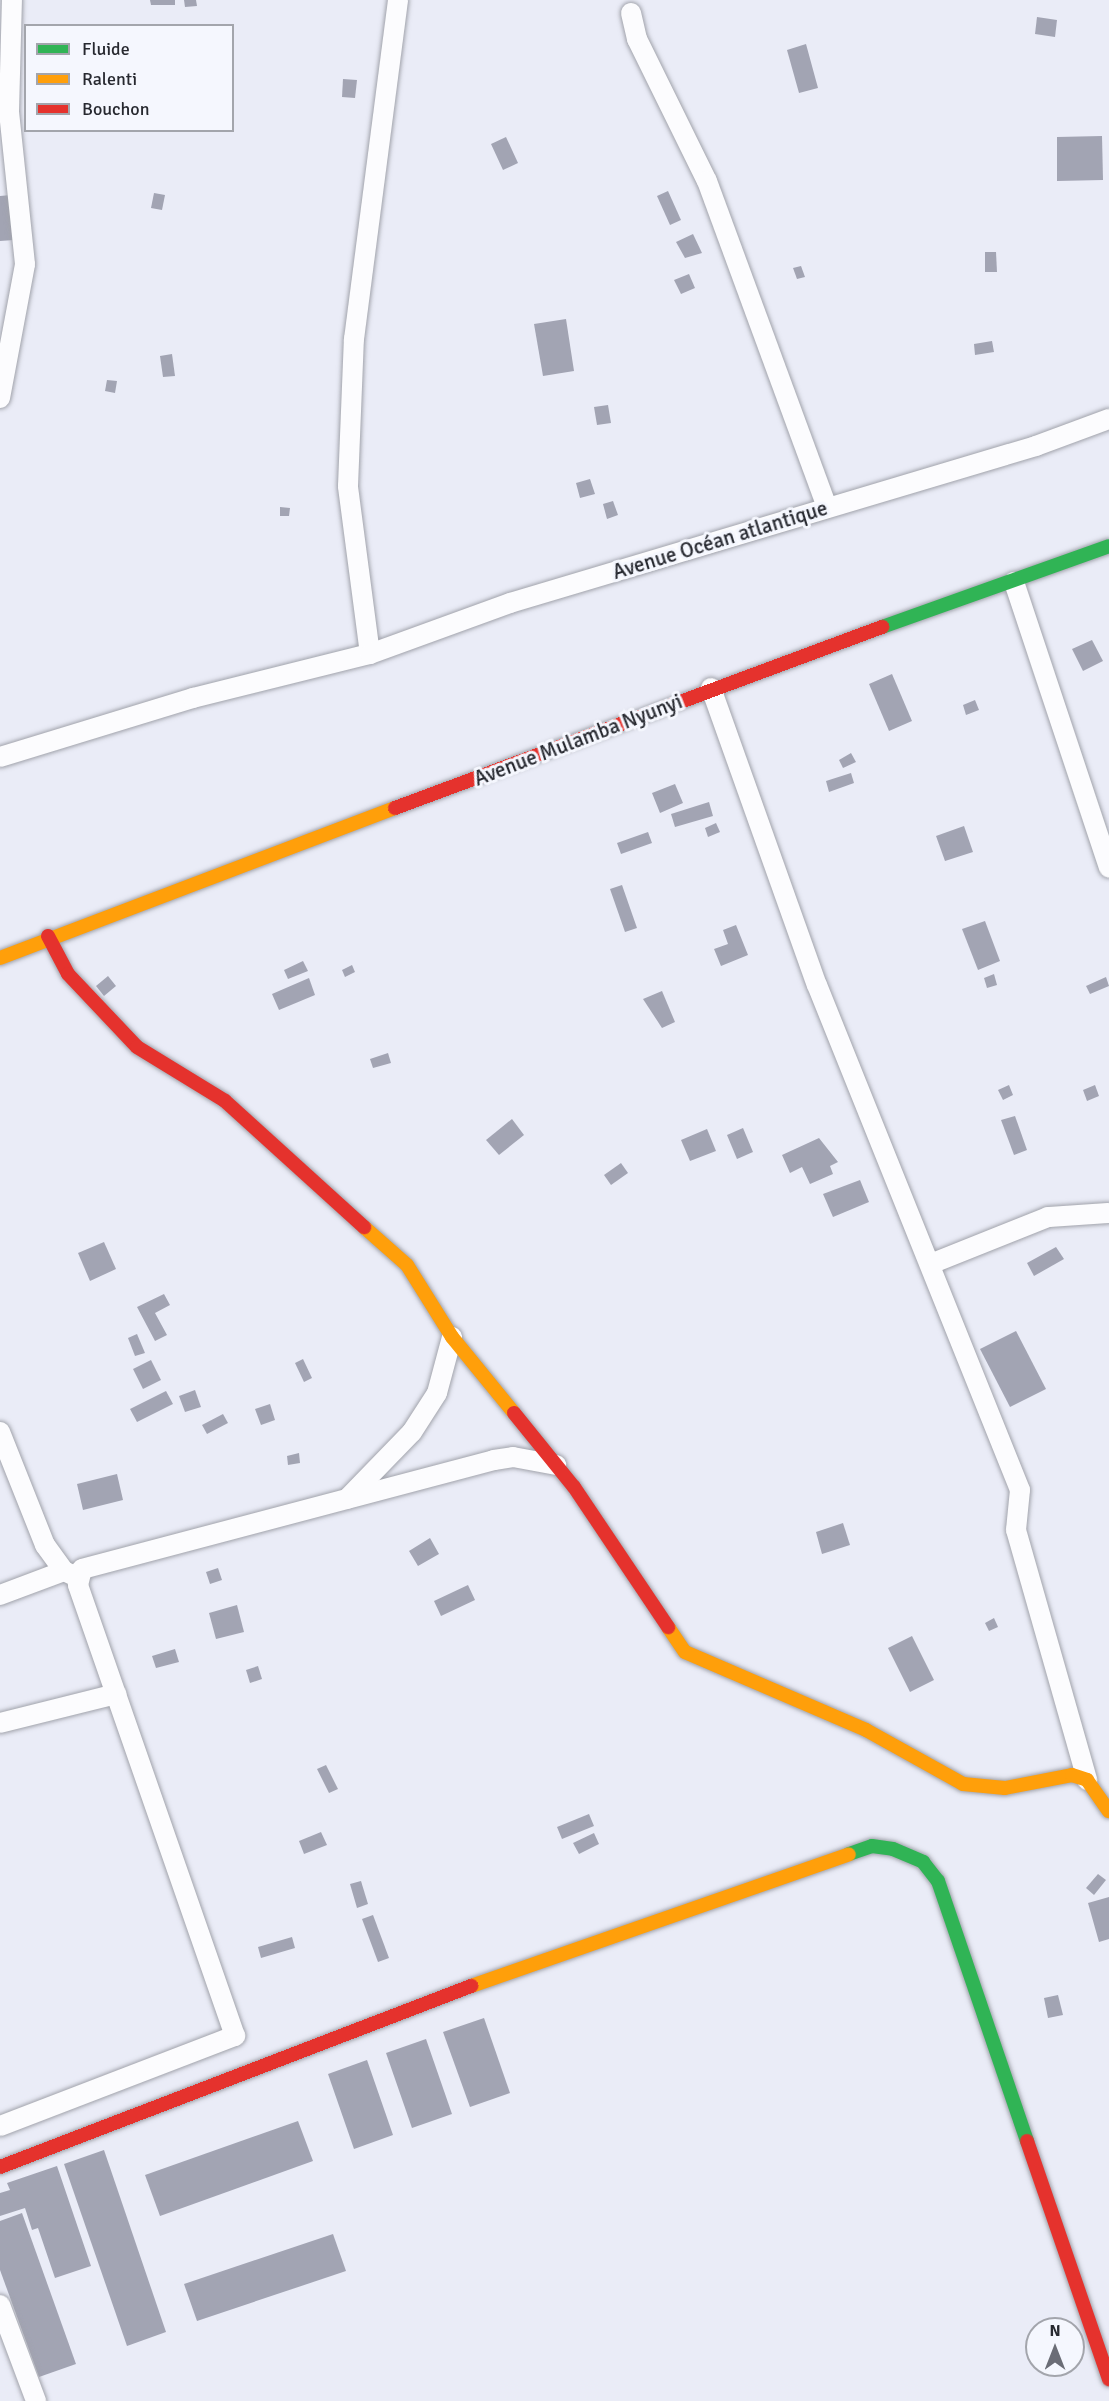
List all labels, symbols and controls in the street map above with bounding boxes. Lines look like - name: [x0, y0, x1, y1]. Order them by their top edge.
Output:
- legend: [24, 24, 234, 132]
- text: Fluide: [82, 38, 130, 60]
- text: Ralenti: [82, 68, 137, 90]
- text: Bouchon: [82, 98, 150, 120]
- street label: Avenue Océan atlantique: [609, 495, 831, 585]
- street label: Avenue Mulamba Nyunyi: [470, 689, 686, 791]
- north arrow: [1025, 2317, 1085, 2377]
- text: N: [1049, 2321, 1061, 2341]

